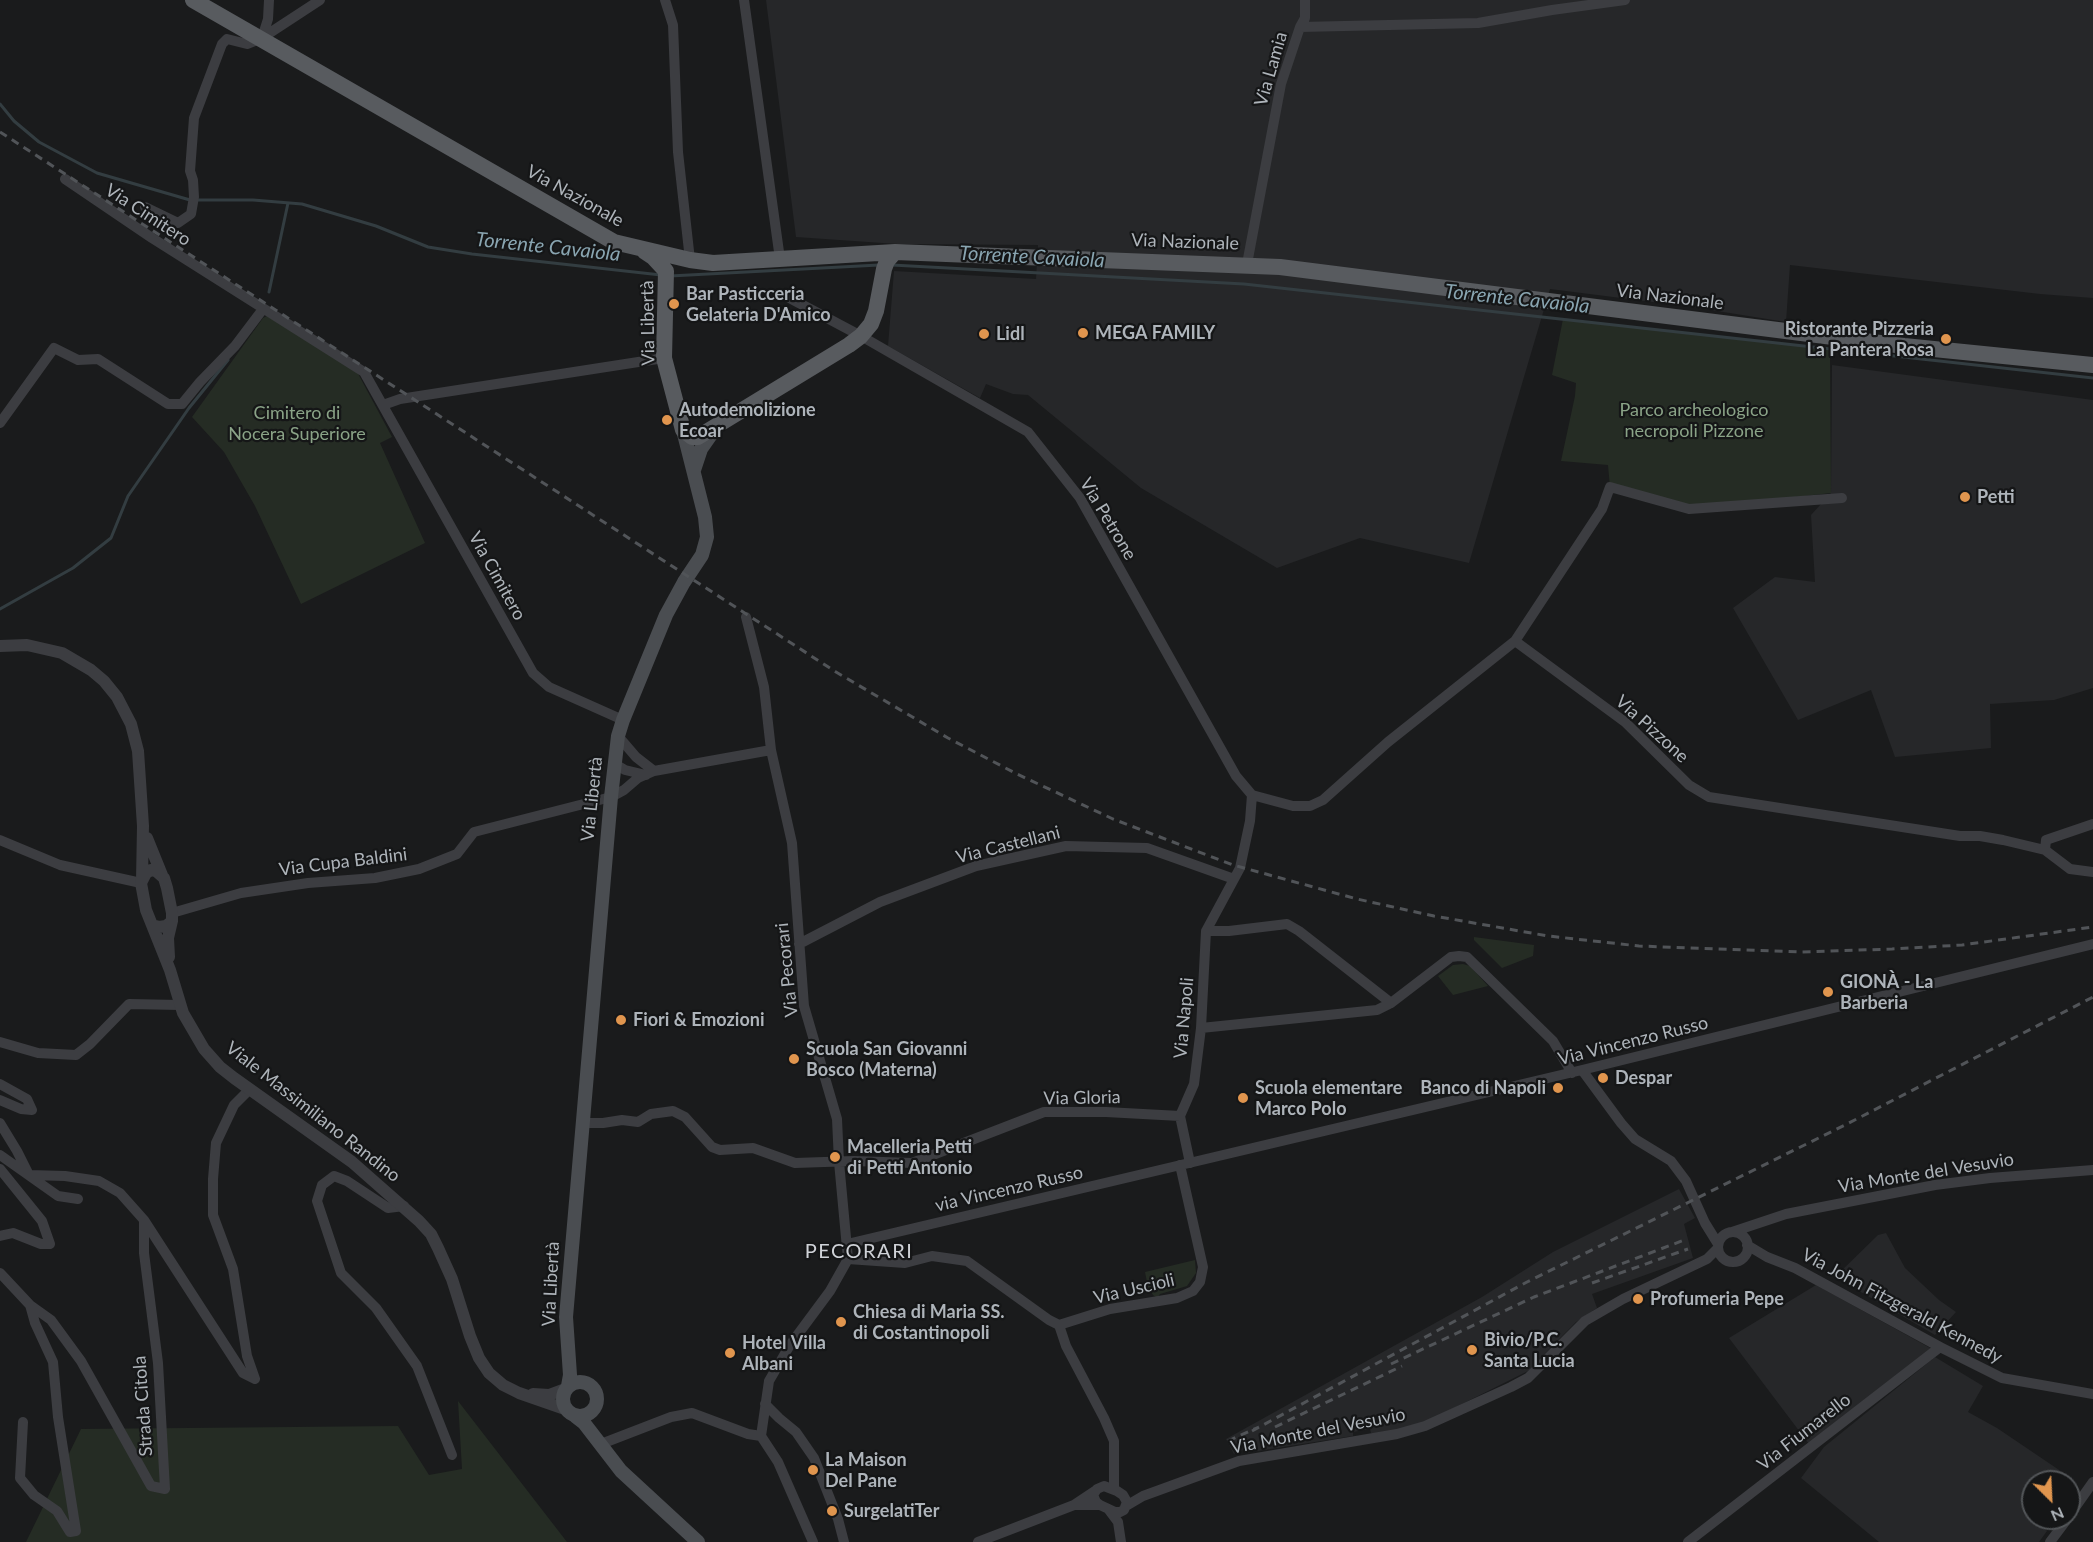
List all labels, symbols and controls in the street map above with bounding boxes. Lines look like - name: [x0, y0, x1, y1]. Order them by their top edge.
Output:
- street label: Via Lamia: [1250, 29, 1292, 109]
- street label: Via Nazionale: [523, 160, 627, 232]
- street label: Via Cimitero: [101, 179, 195, 251]
- water label: Torrente Cavaiola: [474, 227, 622, 267]
- street label: Via Nazionale: [1131, 229, 1239, 255]
- water label: Torrente Cavaiola: [959, 241, 1105, 273]
- water label: Torrente Cavaiola: [1443, 279, 1591, 319]
- street label: Via Libertà: [636, 280, 660, 366]
- street label: Via Nazionale: [1615, 280, 1725, 314]
- place label: Bar Pasticceria Gelateria D'Amico: [686, 283, 831, 326]
- marker: Bar Pasticceria Gelateria D'Amico: [667, 297, 681, 311]
- place label: Ristorante Pizzeria La Pantera Rosa: [1785, 318, 1934, 360]
- place label: MEGA FAMILY: [1095, 322, 1215, 344]
- place label: Lidl: [996, 323, 1025, 345]
- marker: MEGA FAMILY: [1076, 326, 1090, 340]
- marker: Lidl: [977, 327, 991, 341]
- marker: Ristorante Pizzeria La Pantera Rosa: [1939, 332, 1953, 346]
- place label: Autodemolizione Ecoar: [679, 399, 816, 442]
- park label: Parco archeologico necropoli Pizzone: [1619, 399, 1769, 442]
- park label: Cimitero di Nocera Superiore: [228, 402, 366, 444]
- marker: Autodemolizione Ecoar: [660, 413, 674, 427]
- street label: Via Petrone: [1075, 474, 1141, 564]
- place label: Petti: [1977, 486, 2015, 508]
- marker: Petti: [1958, 490, 1972, 504]
- street label: Via Cimitero: [464, 528, 530, 624]
- street label: Via Pizzone: [1611, 691, 1693, 767]
- street label: Via Libertà: [577, 756, 607, 842]
- street label: Via Castellani: [954, 822, 1062, 868]
- street label: Via Cupa Baldini: [278, 843, 408, 881]
- street label: Via Pecorari: [771, 922, 803, 1018]
- place label: GIONÀ - La Barberia: [1840, 971, 1933, 1014]
- street label: Via Napoli: [1170, 977, 1198, 1059]
- marker: GIONÀ - La Barberia: [1821, 985, 1835, 999]
- place label: Fiori & Emozioni: [633, 1009, 764, 1031]
- street label: Via Vincenzo Russo: [1556, 1012, 1710, 1070]
- marker: Fiori & Emozioni: [614, 1013, 628, 1027]
- street label: Viale Massimiliano Randino: [221, 1037, 405, 1187]
- place label: Scuola San Giovanni Bosco (Materna): [806, 1038, 967, 1080]
- marker: Scuola San Giovanni Bosco (Materna): [787, 1052, 801, 1066]
- place label: Despar: [1615, 1067, 1672, 1089]
- marker: Despar: [1596, 1071, 1610, 1085]
- place label: Scuola elementare Marco Polo: [1255, 1077, 1402, 1120]
- place label: Banco di Napoli: [1420, 1077, 1546, 1099]
- marker: Banco di Napoli: [1551, 1081, 1565, 1095]
- street label: Via Gloria: [1043, 1087, 1121, 1109]
- marker: Scuola elementare Marco Polo: [1236, 1091, 1250, 1105]
- place label: Macelleria Petti di Petti Antonio: [847, 1136, 973, 1178]
- street label: Via Monte del Vesuvio: [1837, 1148, 2015, 1198]
- marker: Macelleria Petti di Petti Antonio: [828, 1150, 842, 1164]
- street label: via Vincenzo Russo: [933, 1161, 1085, 1217]
- district label: PECORARI: [805, 1240, 913, 1264]
- street label: Via Libertà: [538, 1241, 564, 1327]
- street label: Via John Fitzgerald Kennedy: [1798, 1244, 2006, 1368]
- street label: Via Uscioli: [1091, 1269, 1177, 1309]
- place label: Profumeria Pepe: [1650, 1288, 1784, 1310]
- marker: Profumeria Pepe: [1631, 1292, 1645, 1306]
- place label: Chiesa di Maria SS. di Costantinopoli: [853, 1301, 1005, 1344]
- marker: Chiesa di Maria SS. di Costantinopoli: [834, 1315, 848, 1329]
- place label: Bivio/P.C. Santa Lucia: [1484, 1329, 1575, 1372]
- place label: Hotel Villa Albani: [742, 1332, 826, 1374]
- marker: Bivio/P.C. Santa Lucia: [1465, 1343, 1479, 1357]
- marker: Hotel Villa Albani: [723, 1346, 737, 1360]
- street label: Strada Citola: [129, 1355, 157, 1457]
- street label: Via Fiumarello: [1753, 1389, 1855, 1475]
- street label: Via Monte del Vesuvio: [1229, 1403, 1407, 1459]
- place label: La Maison Del Pane: [825, 1449, 907, 1492]
- marker: La Maison Del Pane: [806, 1463, 820, 1477]
- north arrow: [2021, 1470, 2081, 1530]
- place label: SurgelatiTer: [844, 1500, 939, 1522]
- marker: SurgelatiTer: [825, 1504, 839, 1518]
- text: N: [2048, 1504, 2067, 1526]

